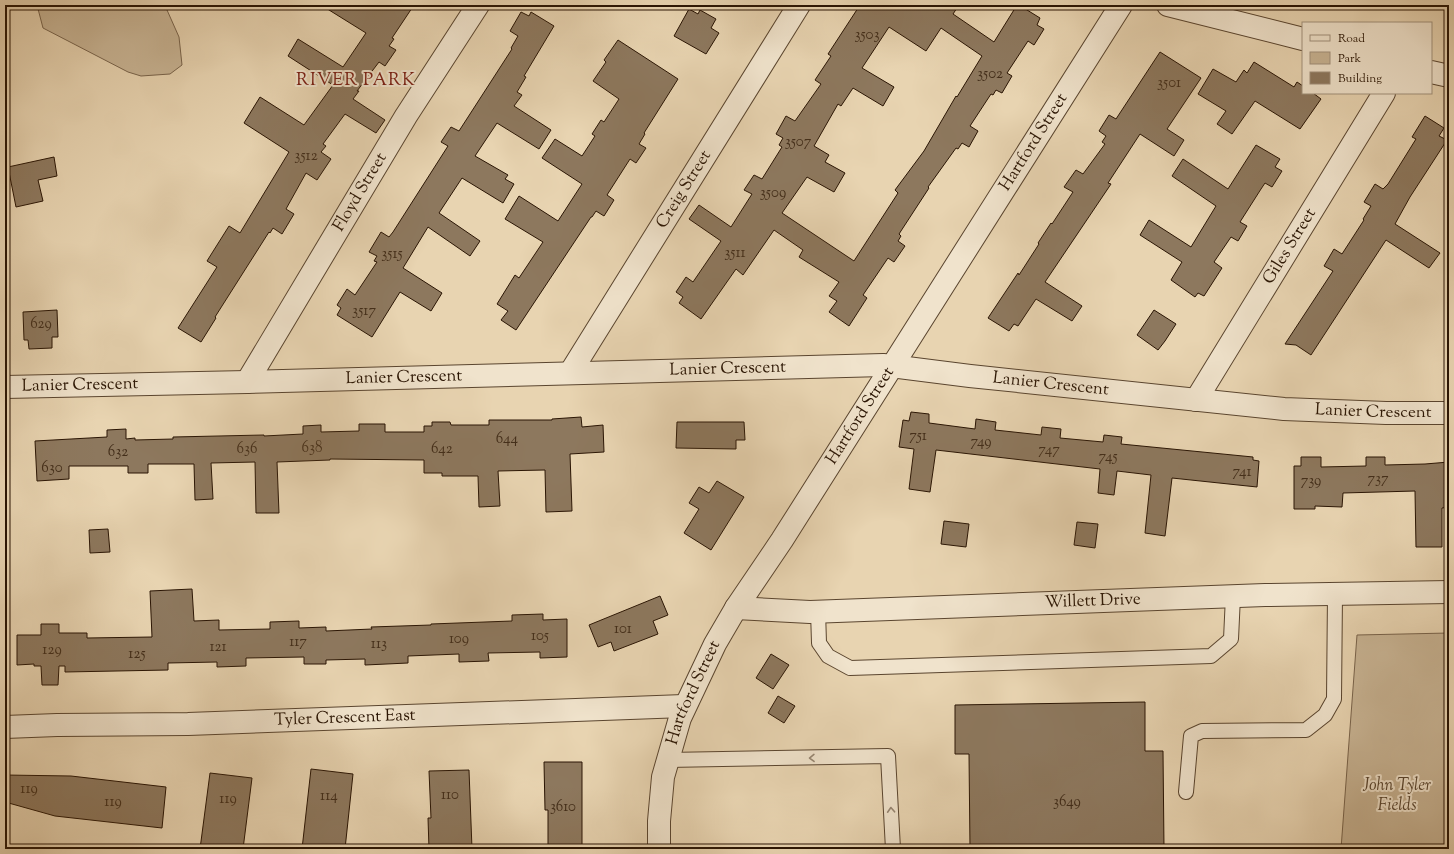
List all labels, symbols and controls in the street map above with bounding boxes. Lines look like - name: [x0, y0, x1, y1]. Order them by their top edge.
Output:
- legend: [1302, 22, 1432, 94]
- house number: 3503: [854, 25, 880, 46]
- text: Road: [1338, 30, 1365, 48]
- text: Park: [1338, 50, 1361, 68]
- house number: 3502: [977, 64, 1003, 85]
- district label: RIVER PARK: [296, 68, 416, 94]
- text: Building: [1338, 70, 1382, 88]
- house number: 3501: [1157, 73, 1181, 94]
- street label: Hartford Street: [994, 89, 1074, 196]
- house number: 3507: [785, 132, 812, 153]
- house number: 3512: [294, 146, 318, 167]
- street label: Creig Street: [651, 146, 718, 233]
- street label: Floyd Street: [327, 148, 393, 236]
- house number: 3509: [760, 183, 786, 204]
- street label: Giles Street: [1257, 204, 1323, 289]
- house number: 3511: [724, 243, 746, 264]
- house number: 3515: [381, 244, 403, 265]
- house number: 3517: [352, 301, 376, 322]
- house number: 629: [30, 314, 52, 335]
- street label: Lanier Crescent: [669, 356, 787, 383]
- street label: Hartford Street: [821, 362, 901, 470]
- street label: Lanier Crescent: [345, 364, 463, 391]
- street label: Lanier Crescent: [991, 366, 1110, 403]
- street label: Lanier Crescent: [21, 372, 139, 399]
- street label: Lanier Crescent: [1314, 398, 1432, 425]
- house number: 751: [909, 426, 927, 447]
- house number: 644: [496, 429, 519, 450]
- house number: 749: [970, 432, 992, 453]
- house number: 638: [301, 438, 323, 459]
- house number: 636: [237, 439, 257, 460]
- house number: 642: [431, 439, 453, 460]
- house number: 747: [1038, 440, 1060, 461]
- house number: 632: [108, 442, 128, 463]
- house number: 745: [1098, 447, 1118, 468]
- house number: 630: [41, 458, 63, 479]
- house number: 741: [1232, 462, 1252, 483]
- house number: 737: [1367, 469, 1389, 490]
- house number: 739: [1301, 471, 1321, 492]
- street label: Willett Drive: [1044, 588, 1141, 615]
- house number: 101: [614, 619, 632, 640]
- house number: 105: [531, 626, 549, 647]
- house number: 109: [449, 629, 469, 650]
- house number: 117: [289, 632, 307, 653]
- house number: 113: [371, 634, 387, 655]
- house number: 121: [209, 637, 227, 658]
- street label: Hartford Street: [661, 637, 727, 748]
- house number: 129: [42, 640, 62, 661]
- house number: 125: [128, 644, 146, 665]
- street label: Tyler Crescent East: [274, 704, 416, 733]
- one-way arrow: [809, 754, 815, 762]
- park label: John Tyler Fields: [1362, 774, 1431, 818]
- house number: 119: [20, 779, 38, 800]
- house number: 110: [441, 785, 459, 806]
- house number: 114: [320, 786, 338, 807]
- house number: 119: [219, 789, 237, 810]
- house number: 119: [104, 792, 122, 813]
- house number: 3649: [1053, 792, 1081, 813]
- house number: 3610: [550, 797, 576, 818]
- one-way arrow: [887, 807, 896, 813]

